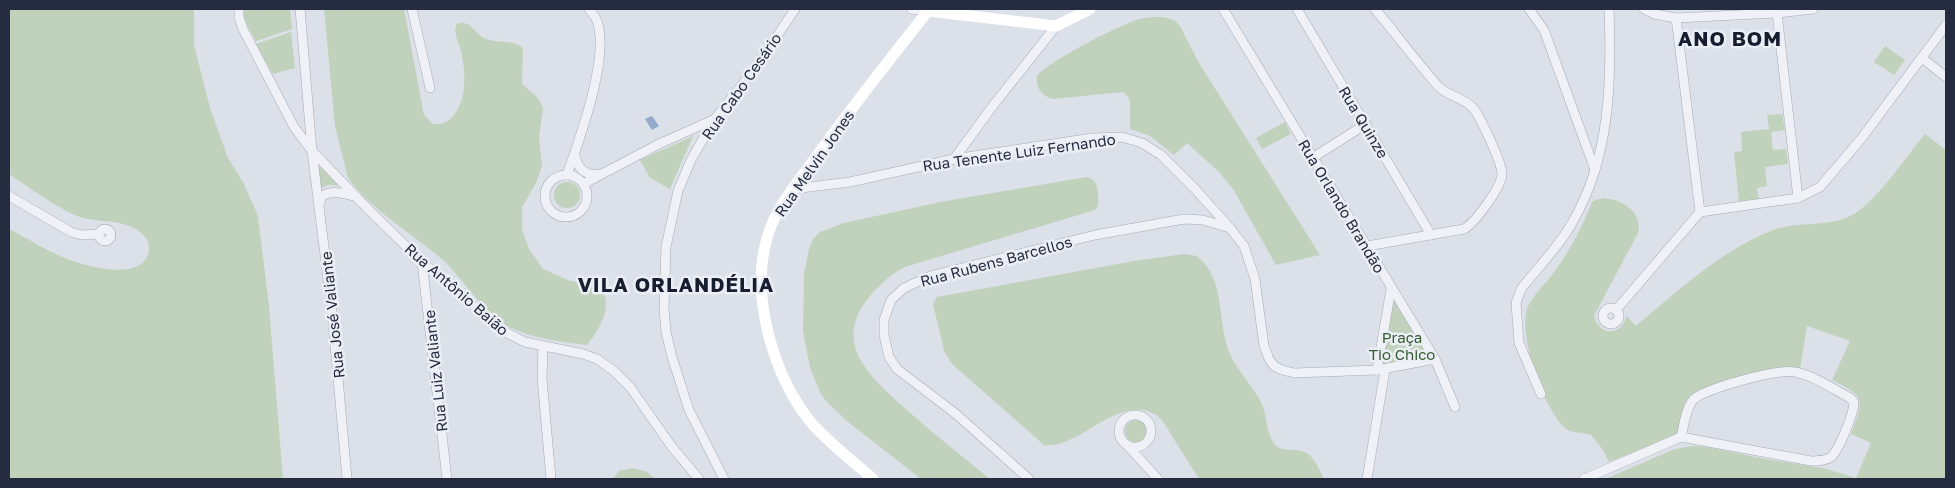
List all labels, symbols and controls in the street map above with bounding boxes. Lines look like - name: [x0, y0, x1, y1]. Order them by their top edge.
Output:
- district label: ANO BOM: [1678, 26, 1782, 50]
- street label: Rua Cabo Cesário: [697, 29, 785, 143]
- street label: Rua Quinze: [1335, 83, 1393, 162]
- street label: Rua Melvin Jones: [771, 106, 858, 220]
- street label: Rua Tenente Luiz Fernando: [921, 130, 1117, 174]
- street label: Rua Orlando Brandão: [1295, 136, 1389, 276]
- street label: Rua Rubens Barcellos: [918, 232, 1074, 290]
- street label: Rua Antônio Baião: [402, 239, 512, 339]
- street label: Rua José Valiante: [316, 250, 348, 379]
- district label: VILA ORLANDÉLIA: [578, 272, 774, 296]
- street label: Rua Luiz Valiante: [420, 309, 450, 433]
- park label: Praça Tio Chico: [1369, 328, 1435, 363]

